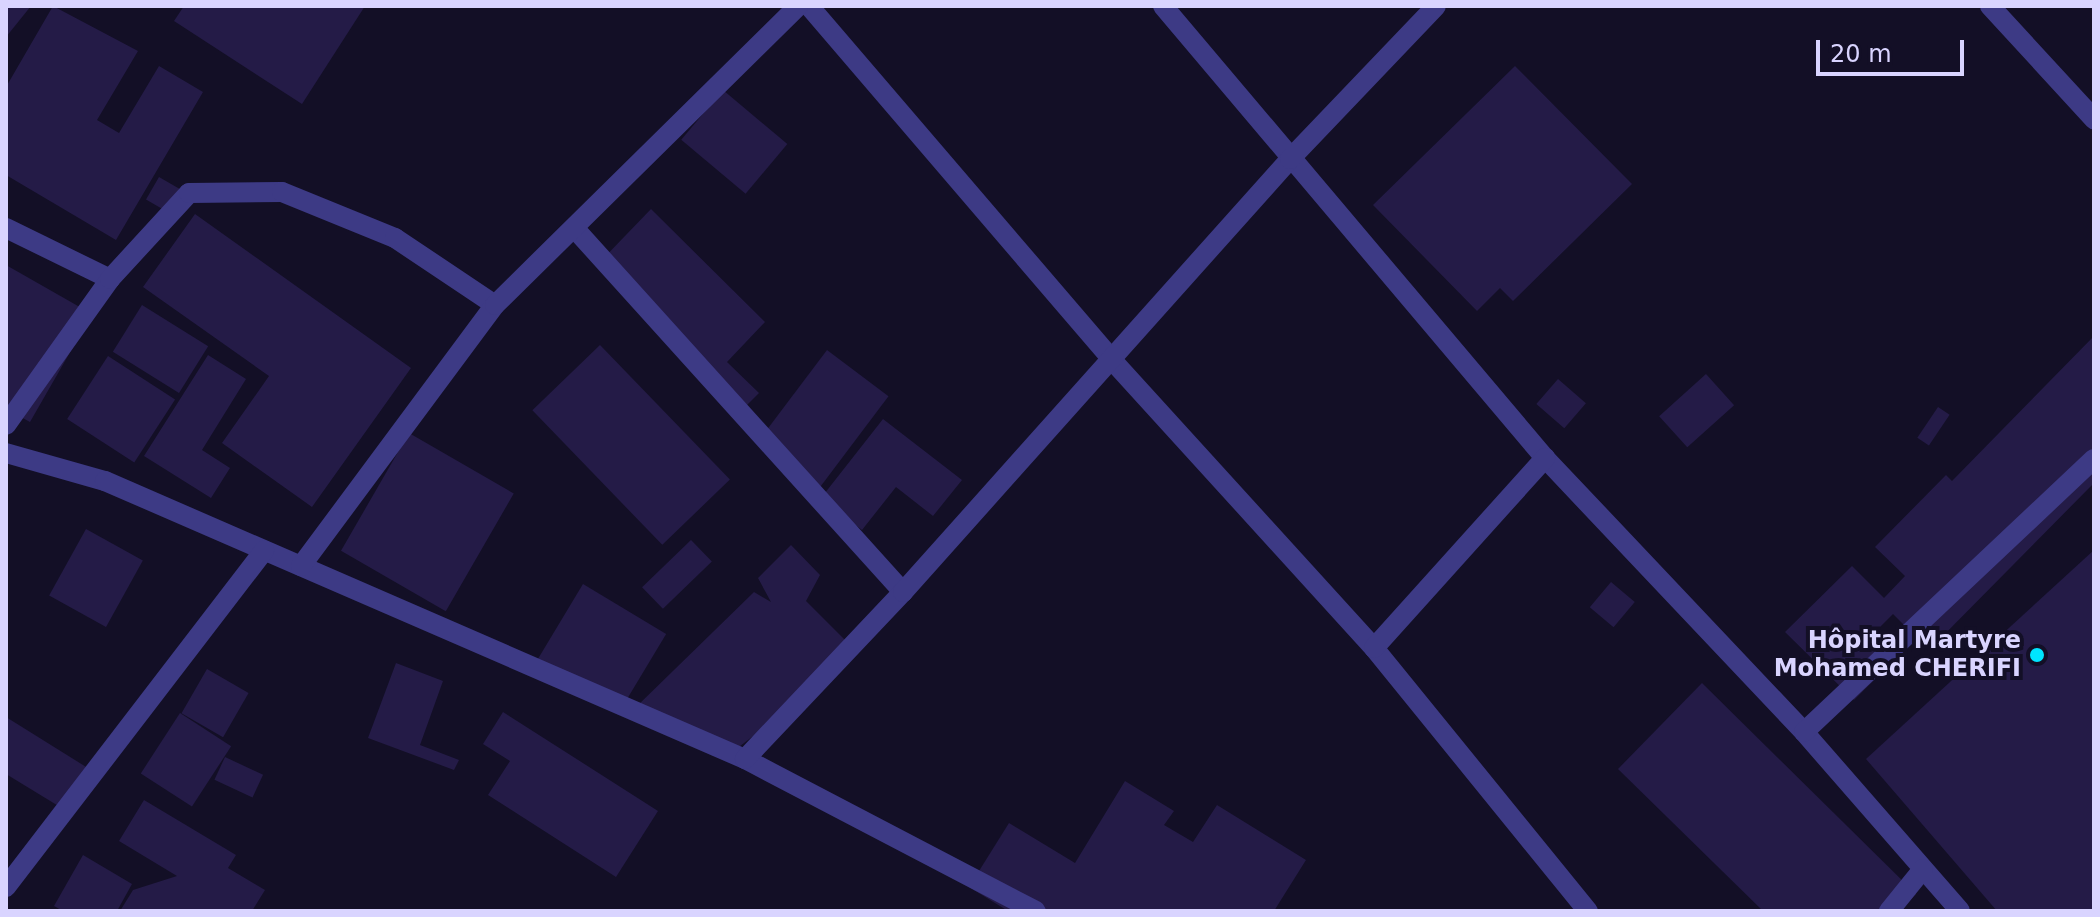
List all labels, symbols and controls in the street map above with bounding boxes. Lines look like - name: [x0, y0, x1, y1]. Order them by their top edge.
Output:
- scale bar: [1820, 24, 1968, 74]
- text: 20 m: [1830, 40, 1892, 68]
- place label: Hôpital Martyre Mohamed CHERIFI: [1774, 627, 2021, 683]
- marker: Hôpital Martyre Mohamed CHERIFI: [2028, 646, 2046, 664]

